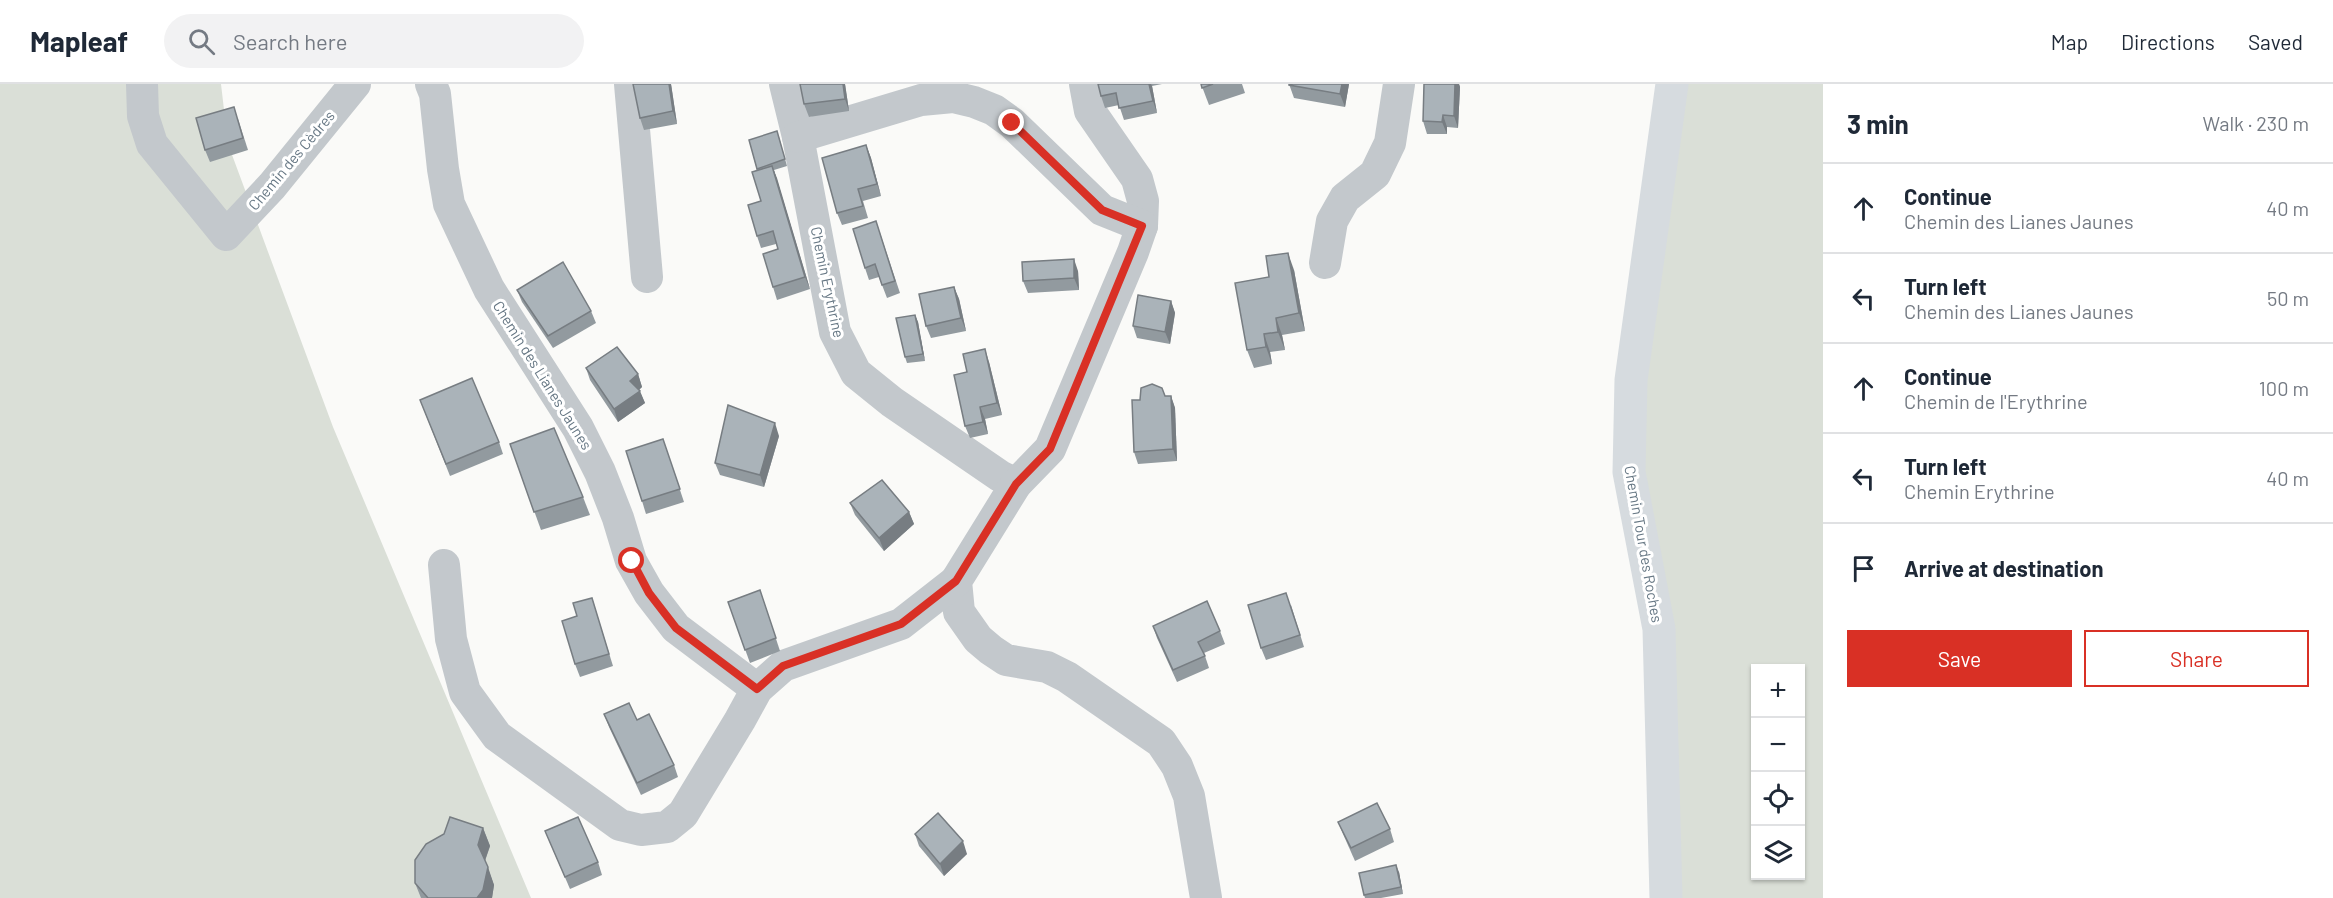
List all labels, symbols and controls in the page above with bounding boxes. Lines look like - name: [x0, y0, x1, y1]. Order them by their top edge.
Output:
- search box: [164, 14, 584, 68]
- text: Mapleaf: [30, 24, 128, 58]
- icon: search: [185, 25, 218, 58]
- text: Search here: [233, 28, 347, 54]
- text: Map: [2051, 29, 2088, 54]
- text: Directions: [2121, 29, 2215, 54]
- text: Saved: [2248, 29, 2303, 54]
- street label: Chemin des Cèdres: [244, 107, 338, 213]
- text: 3 min: [1847, 108, 1909, 139]
- route end: [998, 109, 1024, 135]
- text: Walk · 230 m: [2203, 111, 2309, 135]
- text: Continue: [1904, 183, 1992, 209]
- icon: ahead: [1847, 192, 1880, 225]
- text: 40 m: [2266, 196, 2309, 220]
- text: Chemin des Lianes Jaunes: [1904, 209, 2134, 233]
- street label: Chemin Erythrine: [807, 225, 849, 339]
- text: Turn left: [1904, 273, 1987, 299]
- icon: left: [1847, 282, 1880, 315]
- text: 50 m: [2267, 286, 2309, 310]
- street label: Chemin des Lianes Jaunes: [490, 297, 596, 453]
- text: Chemin des Lianes Jaunes: [1904, 299, 2134, 323]
- text: Continue: [1904, 363, 1992, 389]
- icon: ahead: [1847, 372, 1880, 405]
- text: 100 m: [2259, 376, 2309, 400]
- text: Chemin de l'Erythrine: [1904, 389, 2088, 413]
- text: Turn left: [1904, 453, 1987, 479]
- icon: left: [1847, 462, 1880, 495]
- street label: Chemin Tour des Roches: [1621, 464, 1667, 624]
- text: 40 m: [2266, 466, 2309, 490]
- text: Chemin Erythrine: [1904, 479, 2055, 503]
- route start: [618, 547, 644, 573]
- icon: arrive: [1847, 552, 1880, 585]
- text: Arrive at destination: [1904, 555, 2103, 581]
- button: Save: [1847, 630, 2072, 687]
- button: Share: [2084, 630, 2309, 687]
- map controls: [1751, 664, 1805, 880]
- button: +: [1751, 664, 1805, 718]
- button: −: [1751, 718, 1805, 772]
- button: locate: [1751, 772, 1805, 826]
- button: layers: [1751, 826, 1805, 880]

